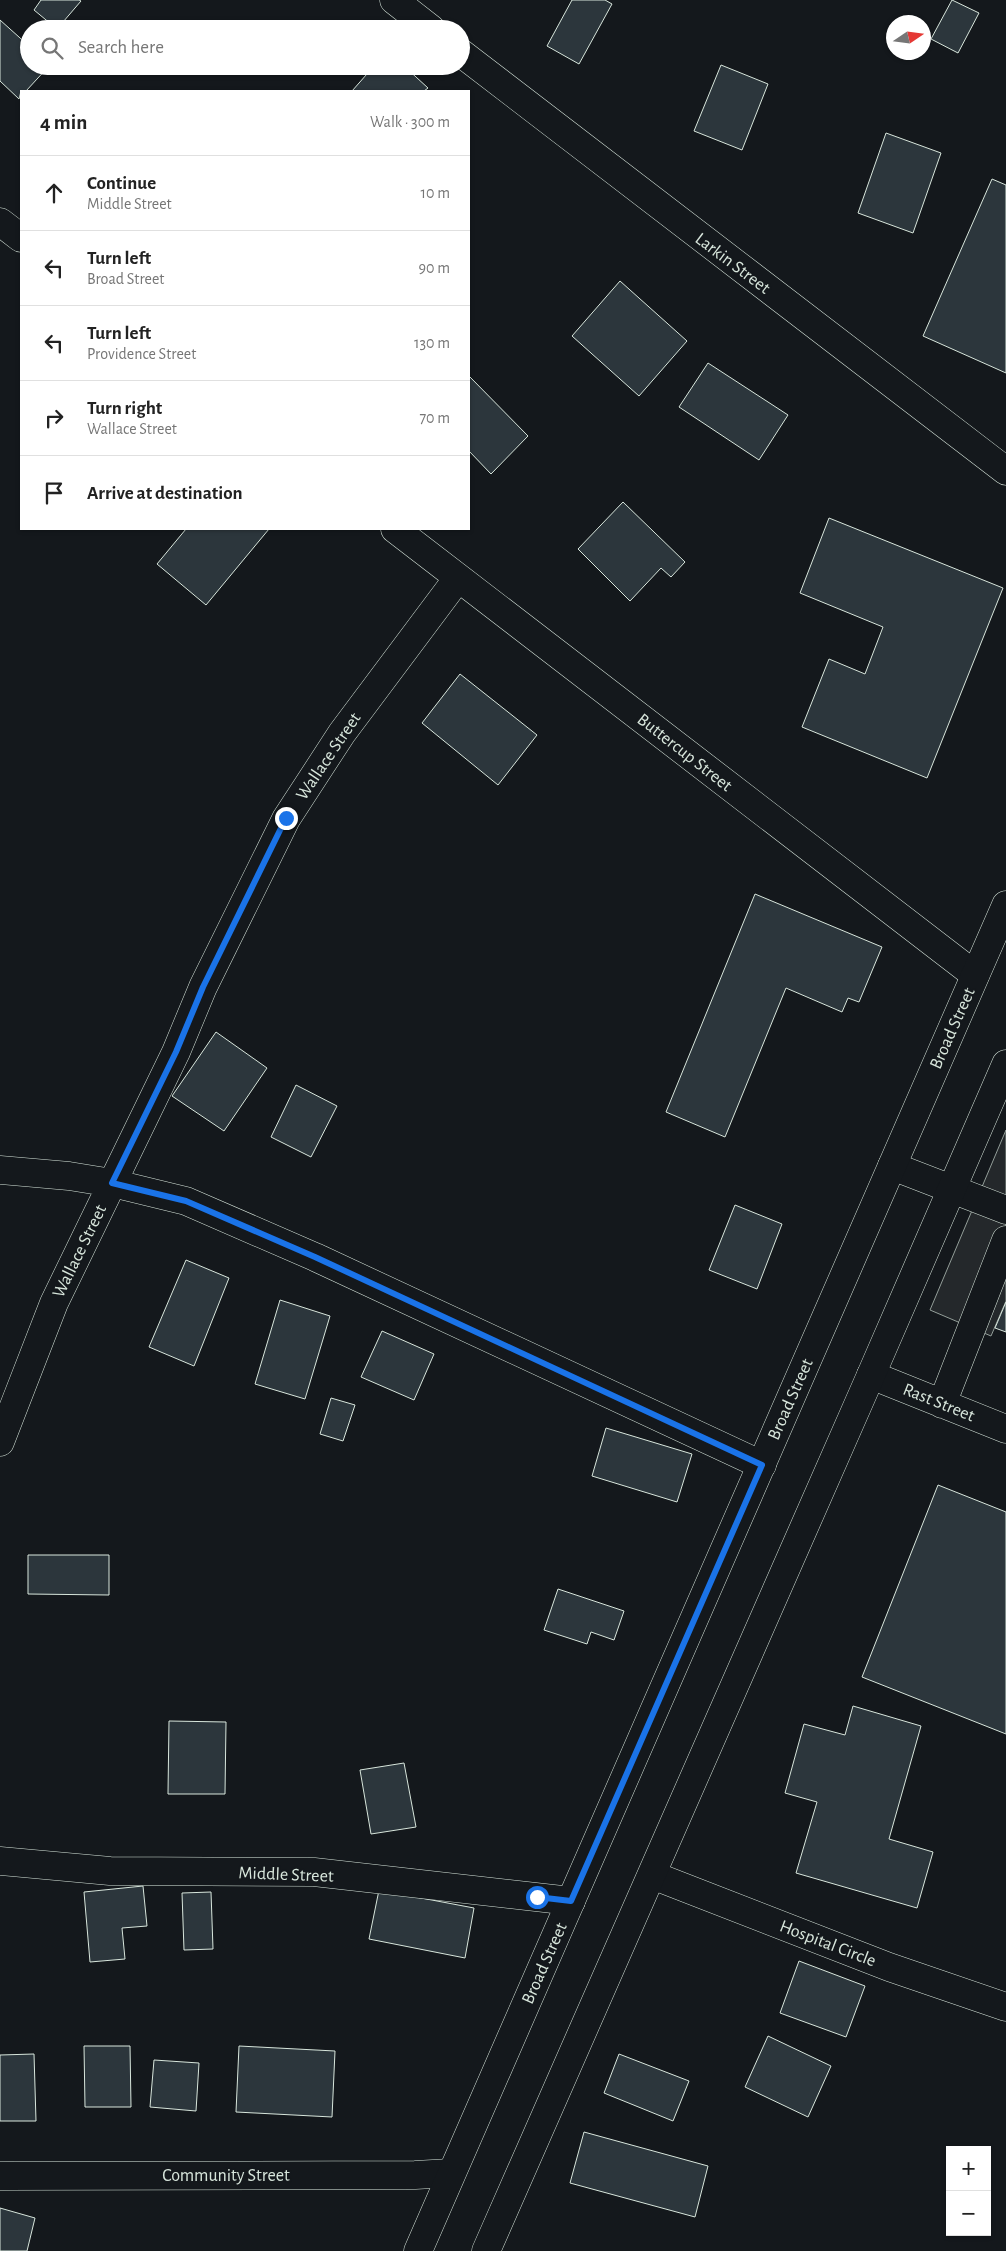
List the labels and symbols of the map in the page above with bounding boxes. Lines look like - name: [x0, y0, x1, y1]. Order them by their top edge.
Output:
- north arrow: [886, 15, 931, 60]
- street label: Larkin Street: [692, 230, 773, 298]
- street label: Wallace Street: [293, 709, 365, 804]
- street label: Buttercup Street: [634, 710, 735, 795]
- route end: [275, 807, 298, 830]
- street label: Broad Street: [927, 985, 979, 1072]
- street label: Wallace Street: [50, 1202, 110, 1301]
- street label: Broad Street: [765, 1356, 817, 1443]
- street label: Rast Street: [900, 1380, 977, 1426]
- street label: Middle Street: [238, 1864, 334, 1886]
- route start: [526, 1886, 549, 1909]
- street label: Hospital Circle: [777, 1917, 878, 1971]
- street label: Broad Street: [519, 1920, 571, 2007]
- street label: Community Street: [162, 2167, 290, 2185]

